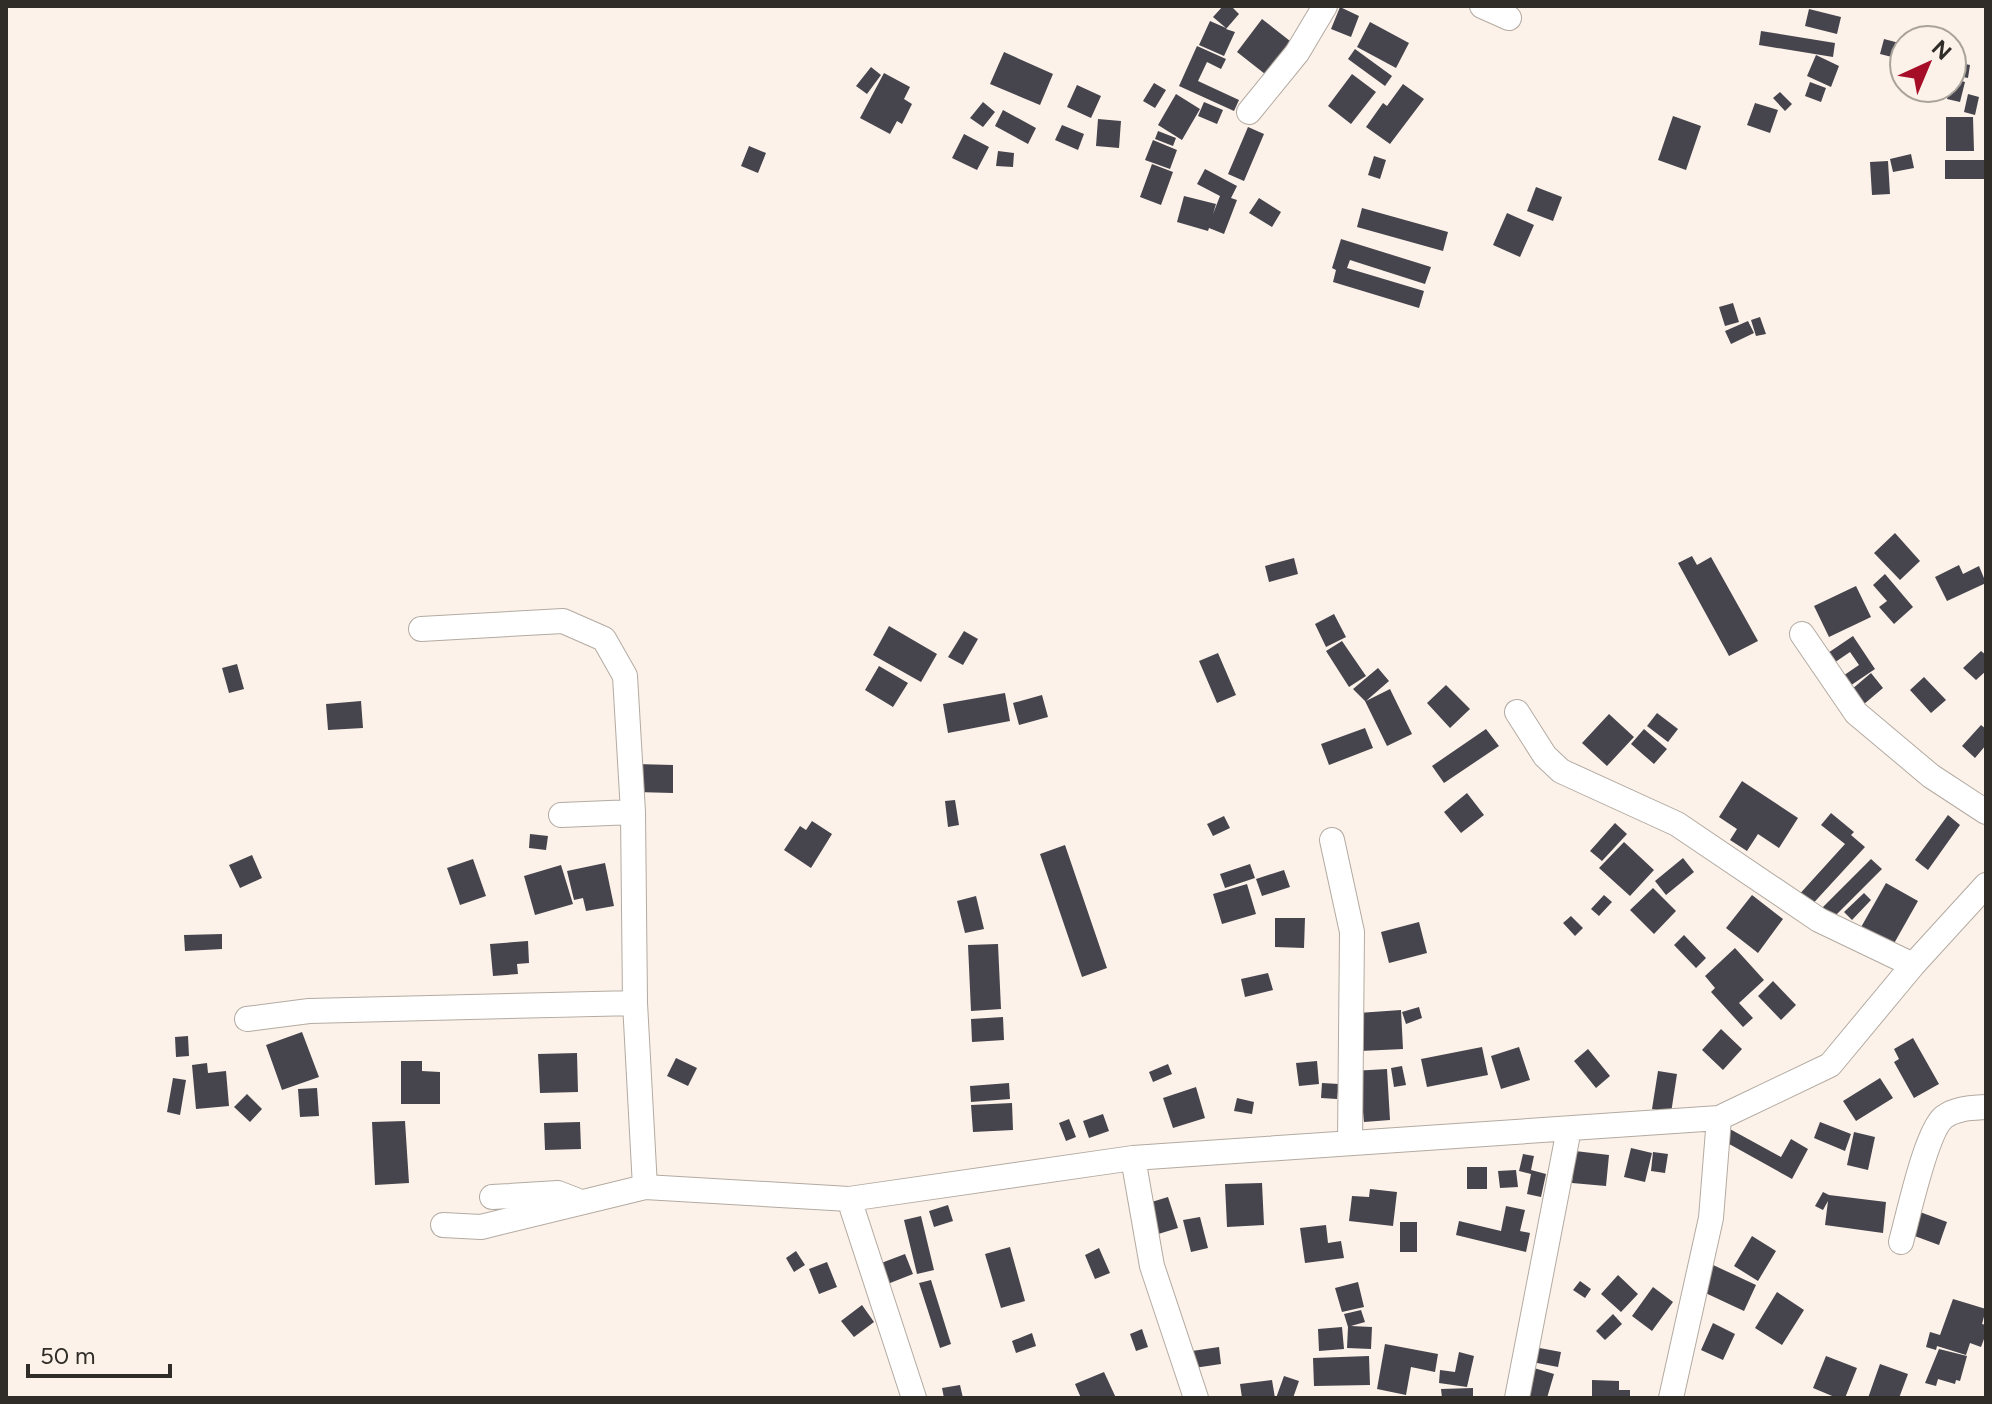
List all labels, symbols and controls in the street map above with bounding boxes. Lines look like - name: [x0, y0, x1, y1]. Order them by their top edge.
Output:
- north arrow: [1888, 24, 1968, 104]
- text: N: [1926, 34, 1957, 66]
- scale bar: [28, 1328, 170, 1378]
- text: 50 m: [40, 1341, 96, 1370]

